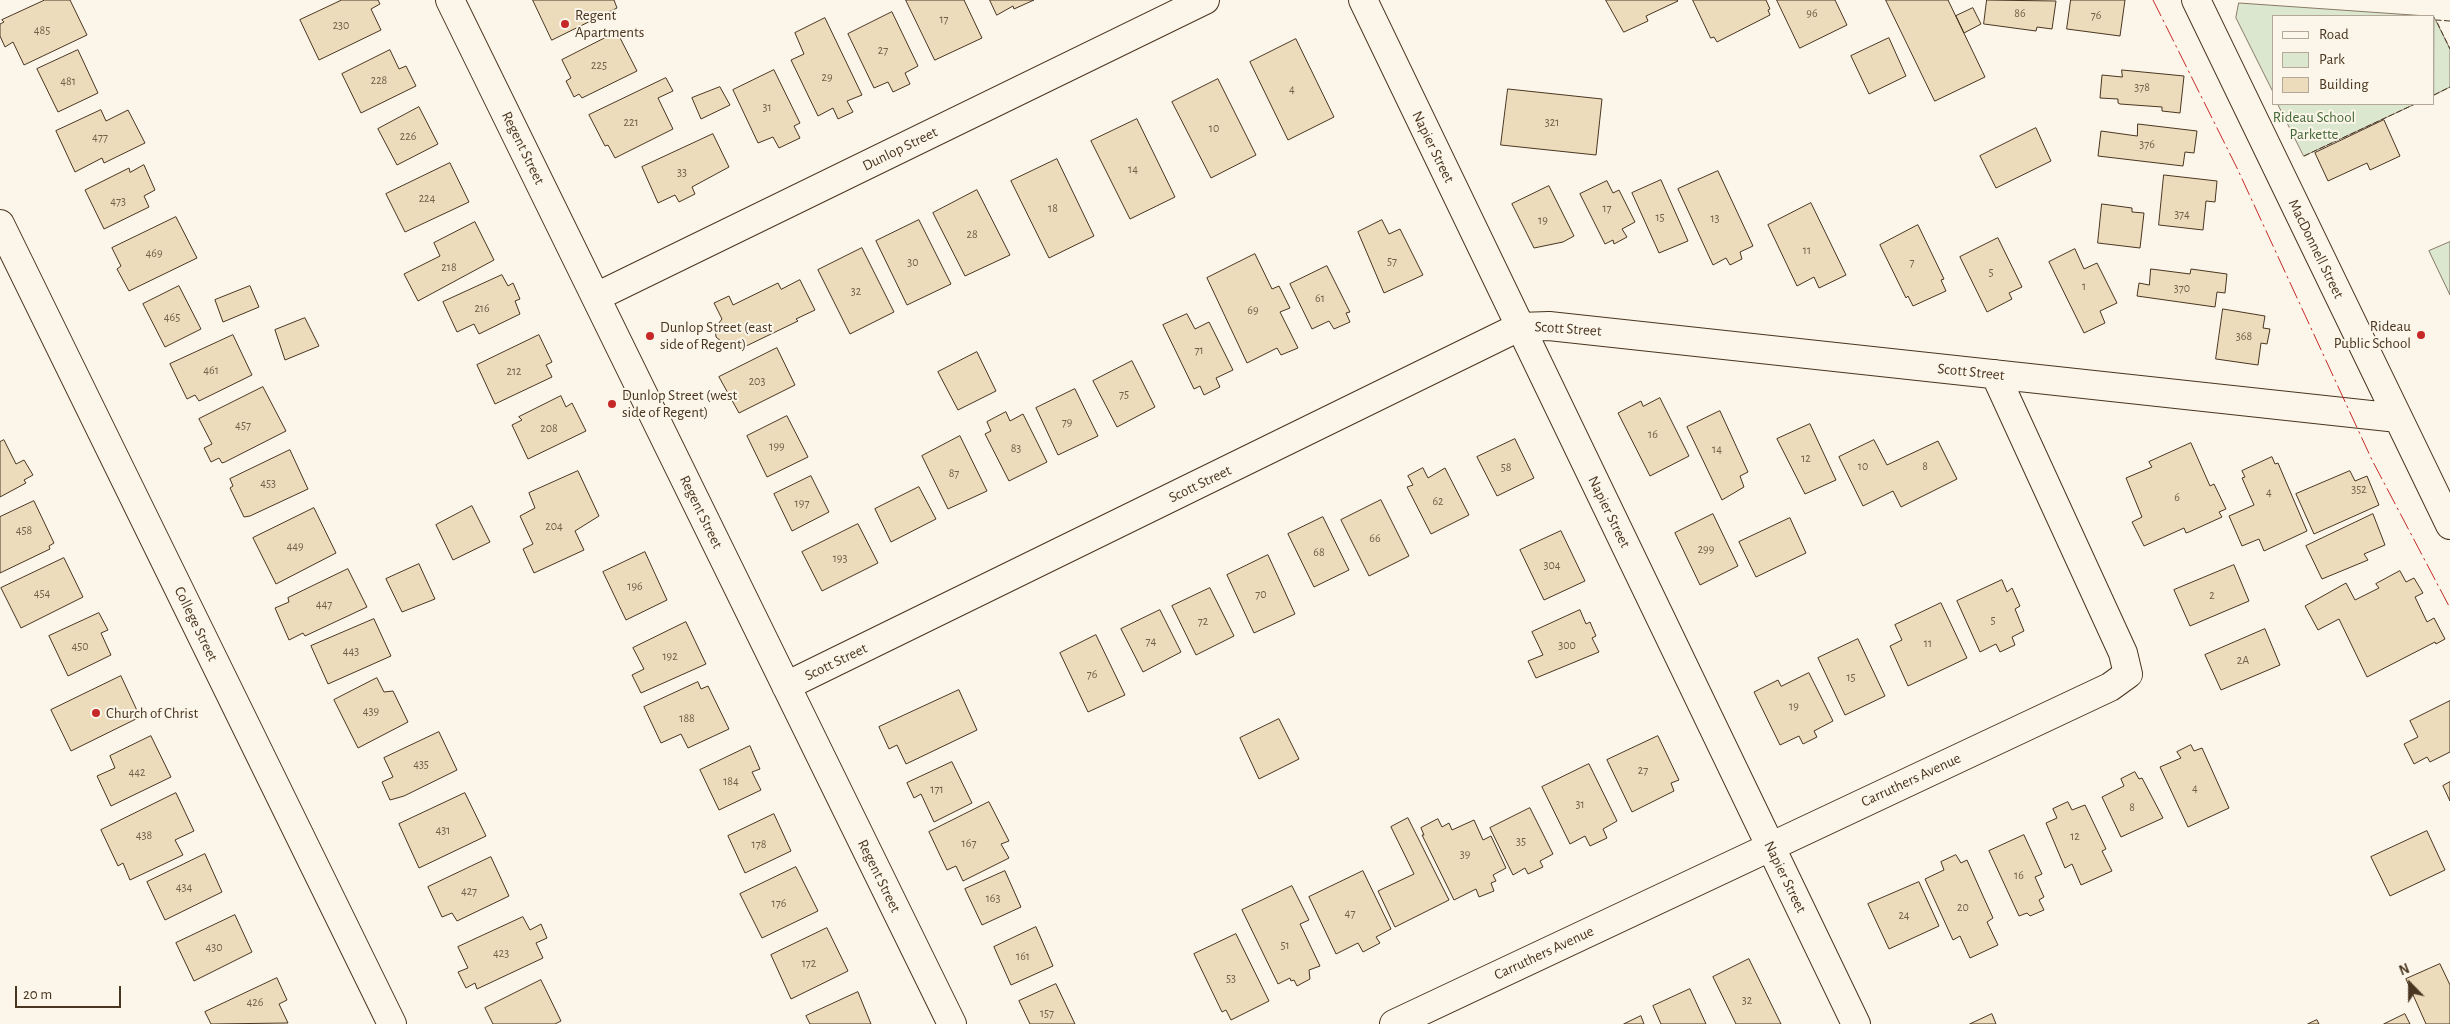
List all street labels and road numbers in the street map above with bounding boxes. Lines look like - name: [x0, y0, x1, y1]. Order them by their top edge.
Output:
- street label: Napier Street: [1408, 108, 1458, 186]
- street label: Regent Street: [498, 109, 548, 187]
- street label: Dunlop Street: [859, 123, 941, 175]
- street label: MacDonnell Street: [2284, 196, 2348, 302]
- street label: Scott Street: [1534, 318, 1602, 340]
- street label: Scott Street: [1937, 360, 2005, 384]
- street label: Scott Street: [1166, 461, 1234, 507]
- street label: Regent Street: [676, 473, 726, 551]
- street label: Napier Street: [1584, 473, 1634, 551]
- street label: College Street: [170, 584, 222, 664]
- street label: Scott Street: [802, 639, 870, 685]
- street label: Carruthers Avenue: [1858, 749, 1964, 811]
- street label: Regent Street: [854, 837, 904, 915]
- street label: Napier Street: [1760, 838, 1810, 916]
- street label: Carruthers Avenue: [1491, 922, 1597, 984]

